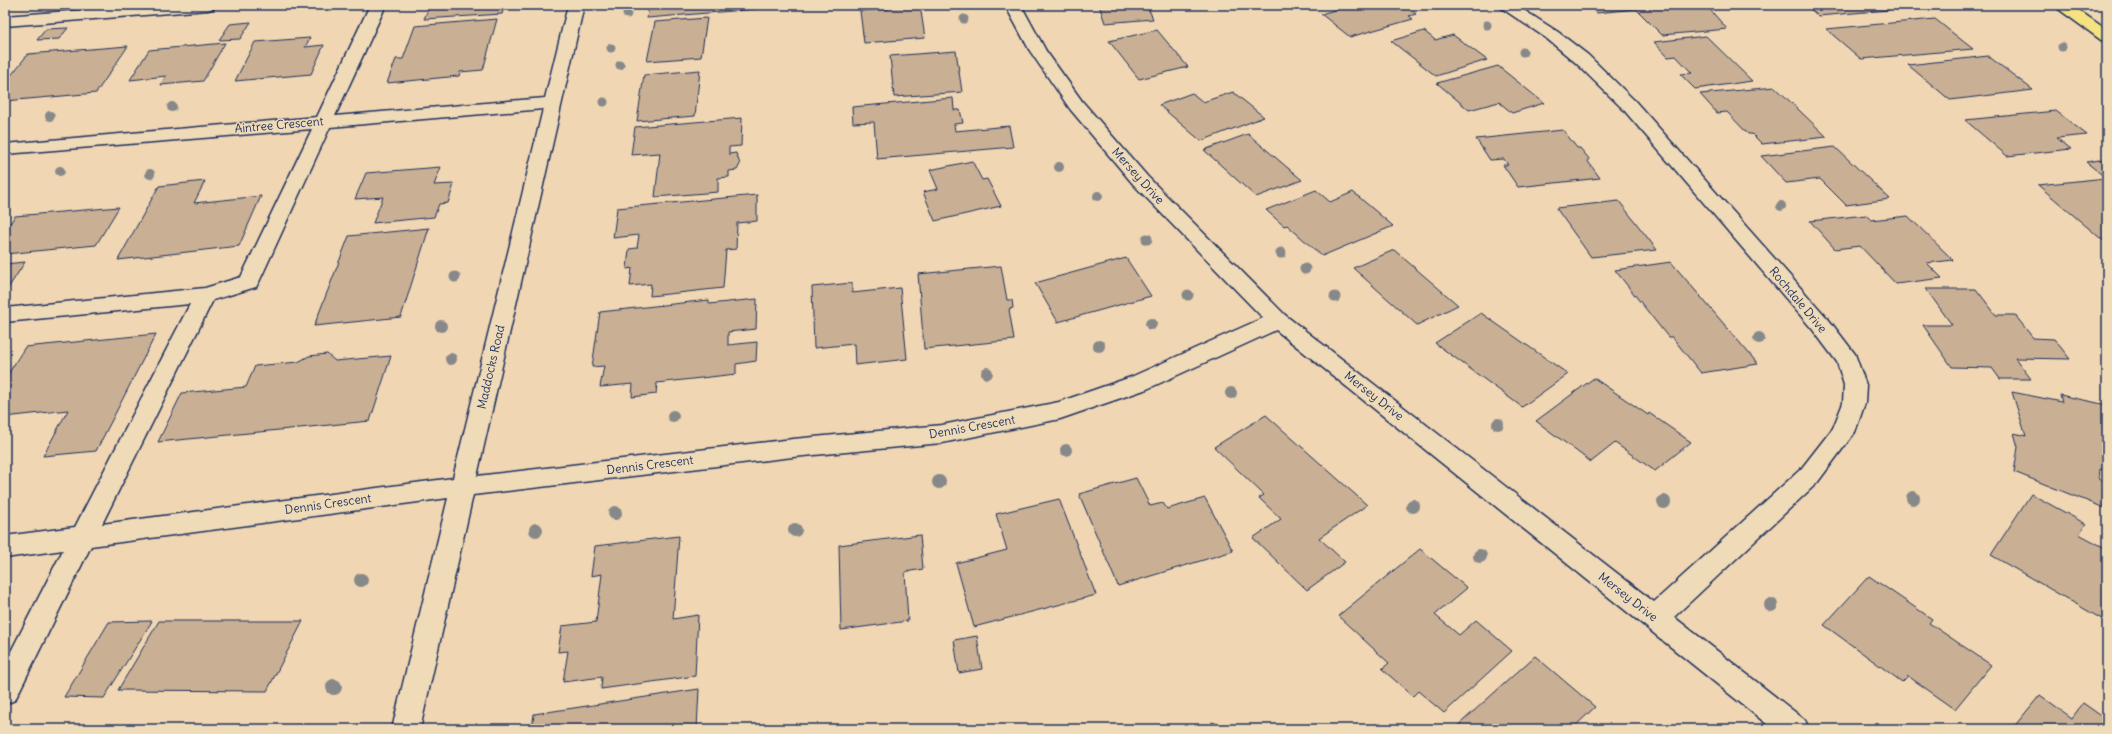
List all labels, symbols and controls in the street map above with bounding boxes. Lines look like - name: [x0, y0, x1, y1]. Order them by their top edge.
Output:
- street label: Aintree Crescent: [234, 113, 324, 136]
- street label: Mersey Drive: [1109, 144, 1168, 207]
- street label: Rochdale Drive: [1766, 264, 1830, 336]
- street label: Maddocks Road: [474, 323, 507, 410]
- street label: Mersey Drive: [1342, 368, 1407, 423]
- street label: Dennis Crescent: [928, 412, 1016, 441]
- street label: Dennis Crescent: [606, 452, 694, 477]
- street label: Dennis Crescent: [284, 490, 372, 517]
- street label: Mersey Drive: [1596, 569, 1661, 624]

